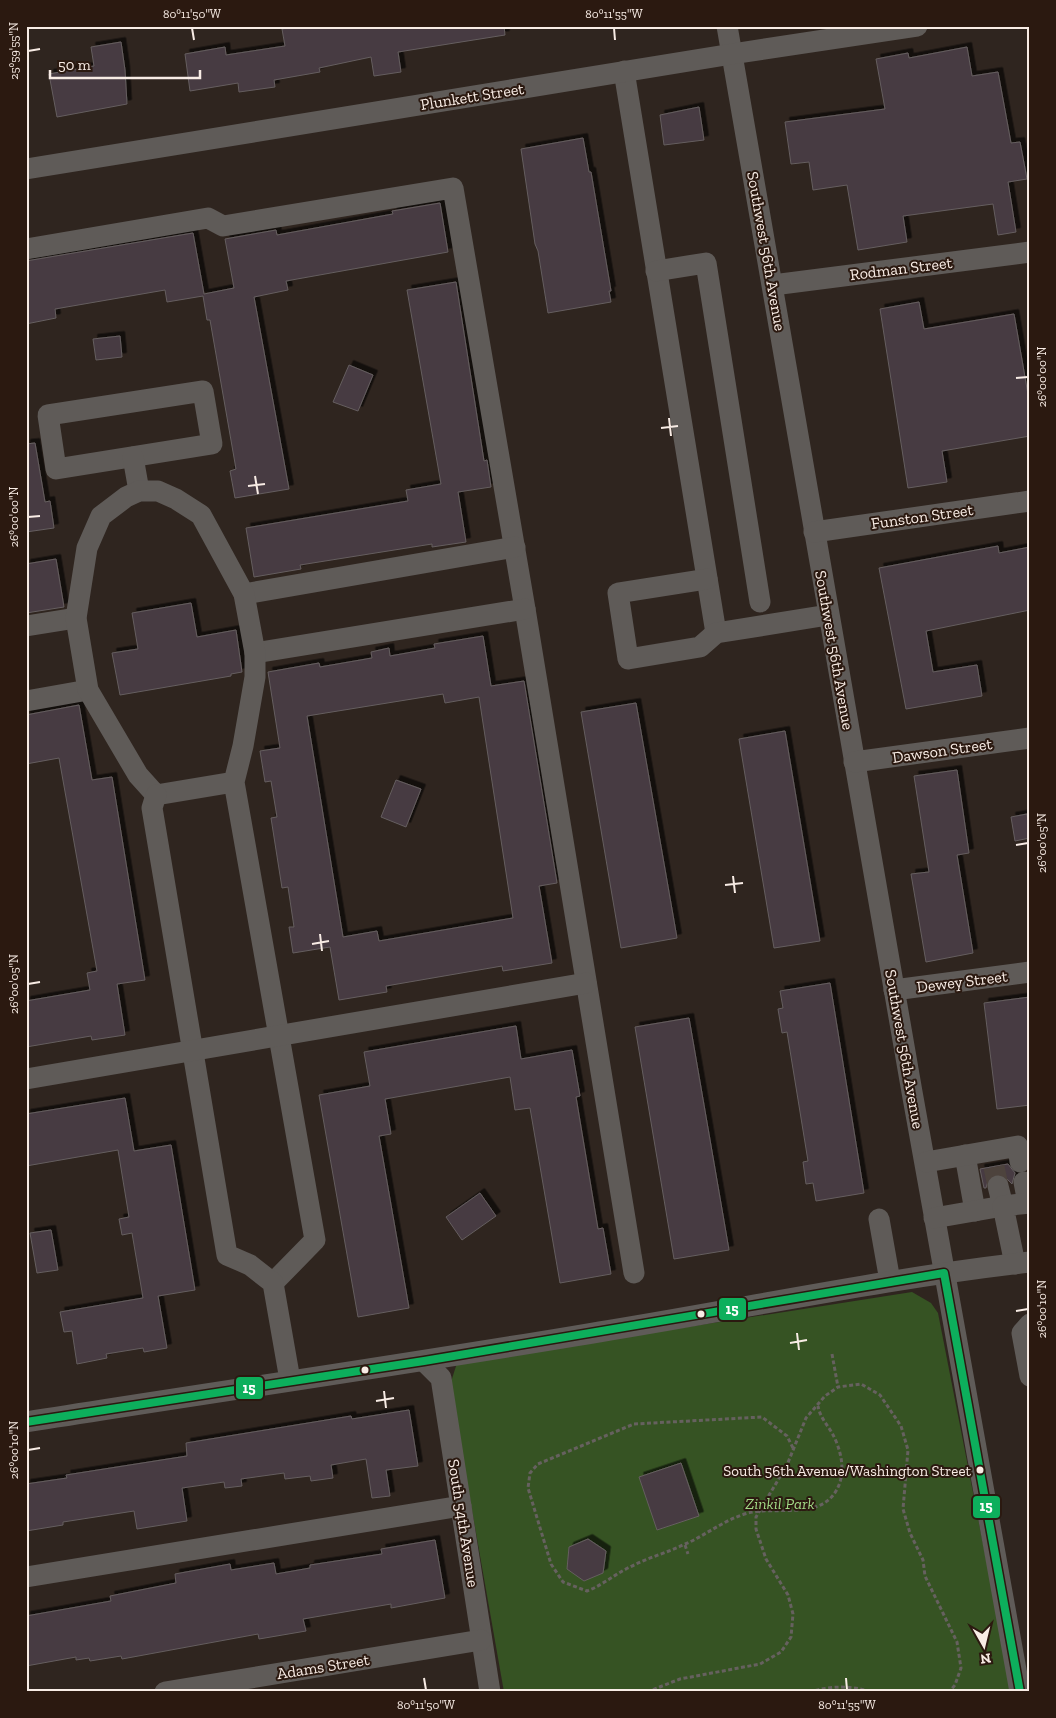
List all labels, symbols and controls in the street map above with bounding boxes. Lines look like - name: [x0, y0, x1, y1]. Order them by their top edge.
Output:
- text: 80°11'50"W: [163, 7, 222, 21]
- text: 80°11'55"W: [585, 7, 643, 21]
- text: 25°59'55"N: [7, 22, 21, 80]
- scale bar: [50, 48, 200, 80]
- text: 50 m: [58, 56, 91, 74]
- street label: Plunkett Street: [419, 79, 525, 114]
- street label: Southwest 56th Avenue: [743, 170, 790, 332]
- street label: Rodman Street: [849, 253, 953, 284]
- text: 26°00'00"N: [1035, 347, 1049, 407]
- text: 26°00'00"N: [7, 487, 21, 547]
- street label: Funston Street: [870, 500, 975, 533]
- street label: Southwest 56th Avenue: [811, 569, 858, 731]
- street label: Dawson Street: [891, 734, 993, 767]
- text: 26°00'05"N: [1035, 813, 1049, 873]
- text: 26°00'05"N: [7, 954, 21, 1014]
- street label: Dewey Street: [915, 966, 1009, 997]
- street label: Southwest 56th Avenue: [881, 968, 928, 1130]
- text: 26°00'10"N: [1035, 1280, 1049, 1338]
- line badge: 15: [718, 1297, 747, 1321]
- text: 15: [726, 1301, 738, 1318]
- unlabelled marker: [696, 1309, 706, 1319]
- unlabelled marker: [360, 1365, 370, 1375]
- line badge: 15: [235, 1376, 264, 1400]
- text: 15: [243, 1380, 255, 1397]
- text: 26°00'10"N: [7, 1421, 21, 1479]
- street label: South 54th Avenue: [444, 1458, 483, 1589]
- place label: South 56th Avenue/Washington Street: [723, 1462, 971, 1480]
- marker: South 56th Avenue/Washington Street: [975, 1465, 985, 1475]
- park label: Zinkil Park: [745, 1494, 815, 1513]
- line badge: 15: [972, 1495, 1001, 1519]
- text: 15: [980, 1498, 992, 1515]
- north arrow: [958, 1620, 1008, 1670]
- text: N: [979, 1649, 992, 1668]
- street label: Adams Street: [276, 1650, 371, 1683]
- text: 80°11'50"W: [397, 1698, 456, 1712]
- text: 80°11'55"W: [818, 1698, 876, 1712]

